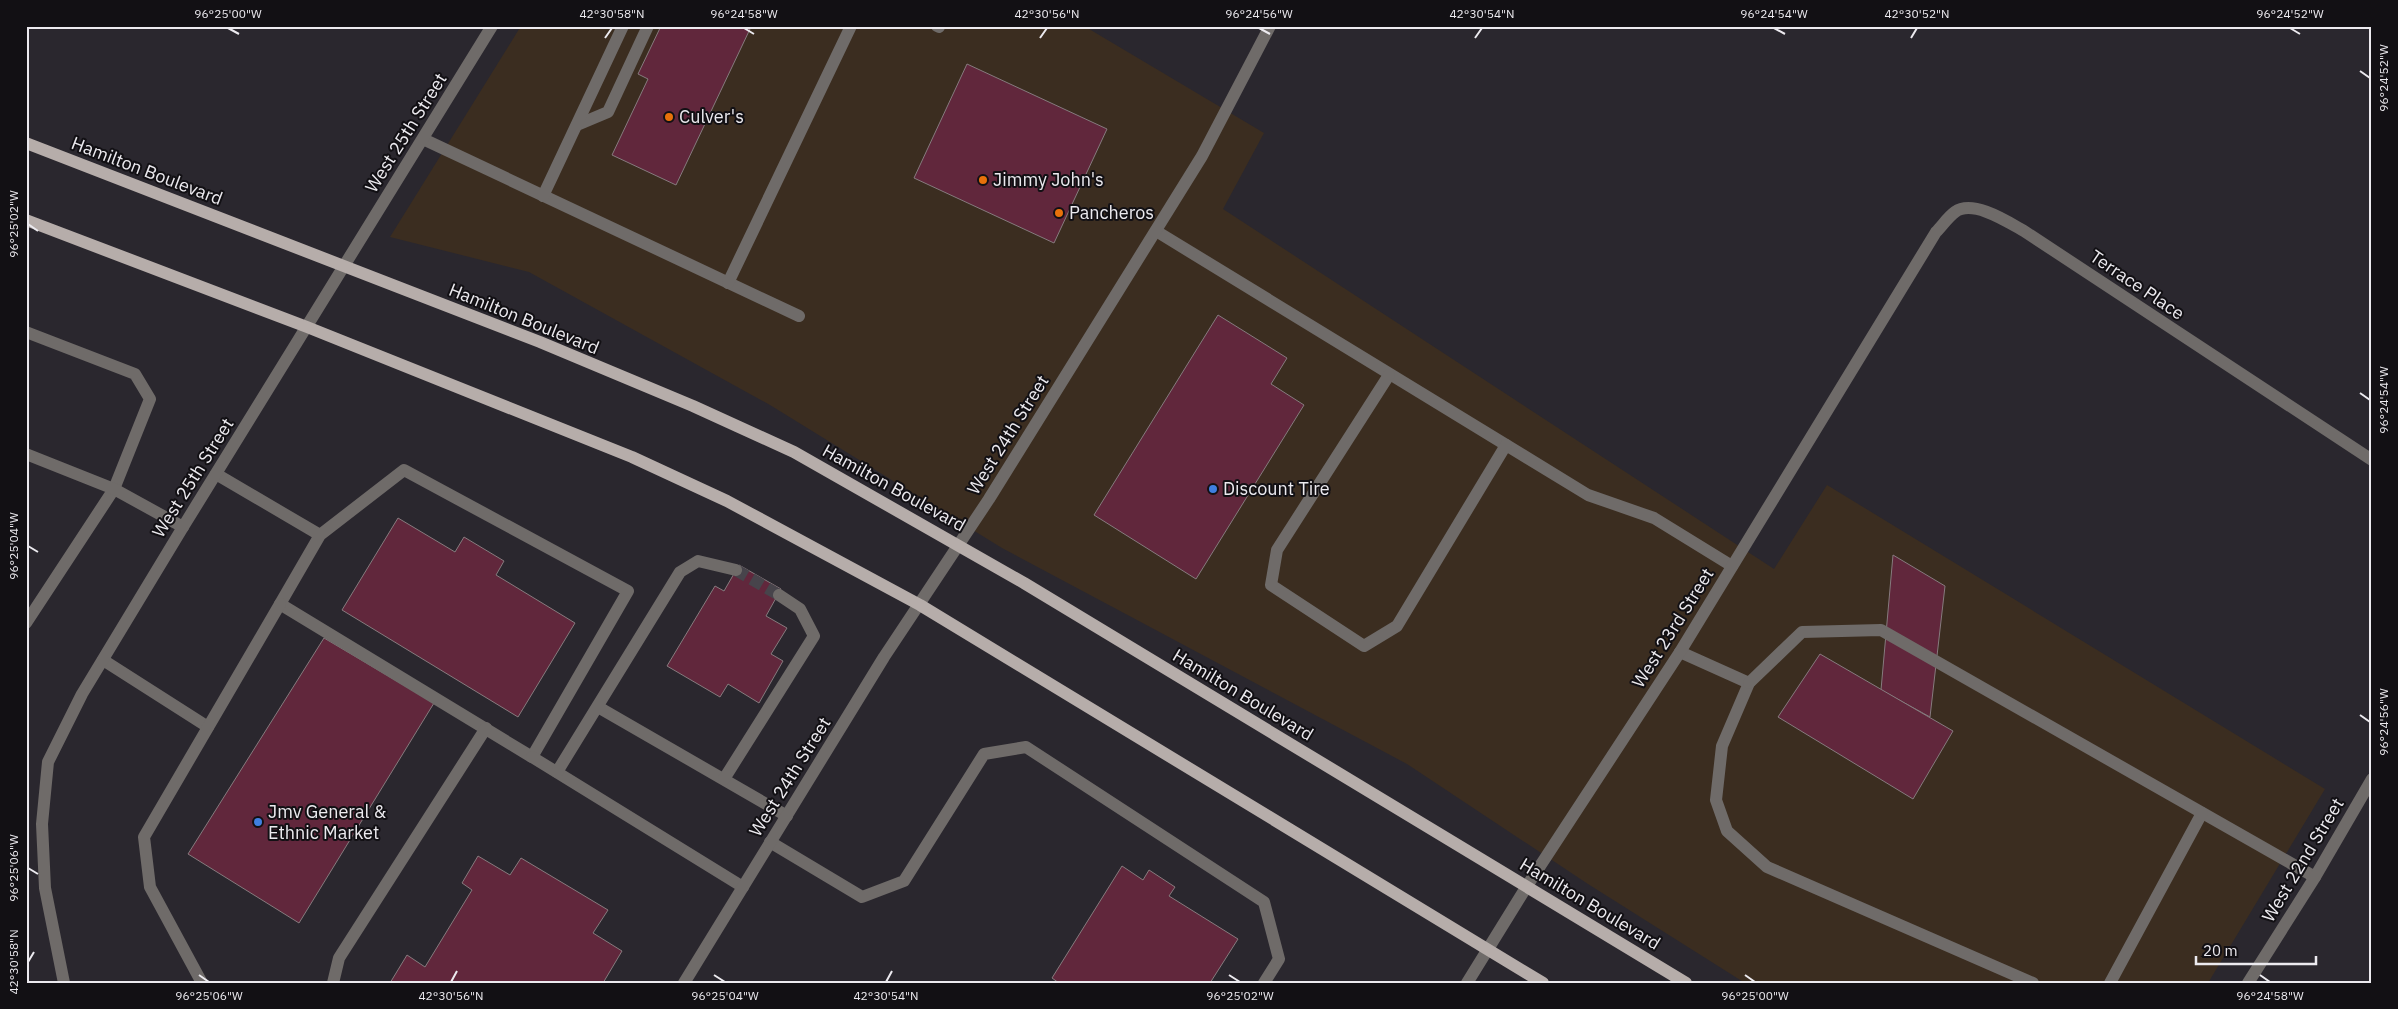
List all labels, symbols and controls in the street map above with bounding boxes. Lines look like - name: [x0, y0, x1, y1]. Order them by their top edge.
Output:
- text: 96°25'00"W: [194, 6, 262, 21]
- text: 42°30'58"N: [579, 6, 645, 21]
- text: 96°24'58"W: [710, 6, 778, 21]
- text: 42°30'56"N: [1014, 6, 1080, 21]
- text: 96°24'56"W: [1225, 6, 1293, 21]
- text: 42°30'54"N: [1449, 6, 1515, 21]
- text: 96°24'54"W: [1740, 6, 1808, 21]
- text: 42°30'52"N: [1884, 6, 1950, 21]
- text: 96°24'52"W: [2256, 6, 2324, 21]
- text: 96°24'52"W: [2376, 44, 2391, 112]
- street label: West 25th Street: [360, 69, 452, 197]
- place label: Culver's: [679, 105, 744, 128]
- marker: Culver's: [663, 111, 675, 123]
- street label: Hamilton Boulevard: [68, 131, 226, 210]
- place label: Jimmy John's: [993, 168, 1104, 191]
- marker: Jimmy John's: [977, 174, 989, 186]
- text: 96°25'02"W: [6, 190, 21, 258]
- place label: Pancheros: [1069, 201, 1154, 224]
- marker: Pancheros: [1053, 207, 1065, 219]
- street label: Terrace Place: [2086, 245, 2189, 325]
- street label: Hamilton Boulevard: [446, 278, 603, 359]
- text: 96°24'54"W: [2376, 366, 2391, 434]
- street label: West 24th Street: [962, 371, 1054, 499]
- street label: West 25th Street: [147, 414, 239, 542]
- street label: Hamilton Boulevard: [819, 439, 970, 536]
- place label: Discount Tire: [1223, 477, 1330, 500]
- marker: Discount Tire: [1207, 483, 1219, 495]
- text: 96°25'04"W: [6, 512, 21, 580]
- street label: West 23rd Street: [1627, 564, 1719, 692]
- street label: Hamilton Boulevard: [1169, 643, 1318, 746]
- text: 96°24'56"W: [2376, 688, 2391, 756]
- street label: West 24th Street: [744, 713, 836, 841]
- street label: West 22nd Street: [2256, 793, 2349, 926]
- place label: Jmv General & Ethnic Market: [268, 800, 387, 844]
- marker: Jmv General & Ethnic Market: [252, 816, 264, 828]
- text: 96°25'06"W: [6, 834, 21, 902]
- street label: Hamilton Boulevard: [1516, 852, 1665, 955]
- text: 42°30'58"N: [6, 929, 21, 995]
- scale bar: [2196, 934, 2316, 966]
- text: 20 m: [2203, 941, 2238, 960]
- text: 96°25'06"W: [175, 988, 243, 1003]
- text: 42°30'56"N: [418, 988, 484, 1003]
- text: 96°25'04"W: [691, 988, 759, 1003]
- text: 42°30'54"N: [853, 988, 919, 1003]
- text: 96°25'02"W: [1206, 988, 1274, 1003]
- text: 96°25'00"W: [1721, 988, 1789, 1003]
- text: 96°24'58"W: [2236, 988, 2304, 1003]

